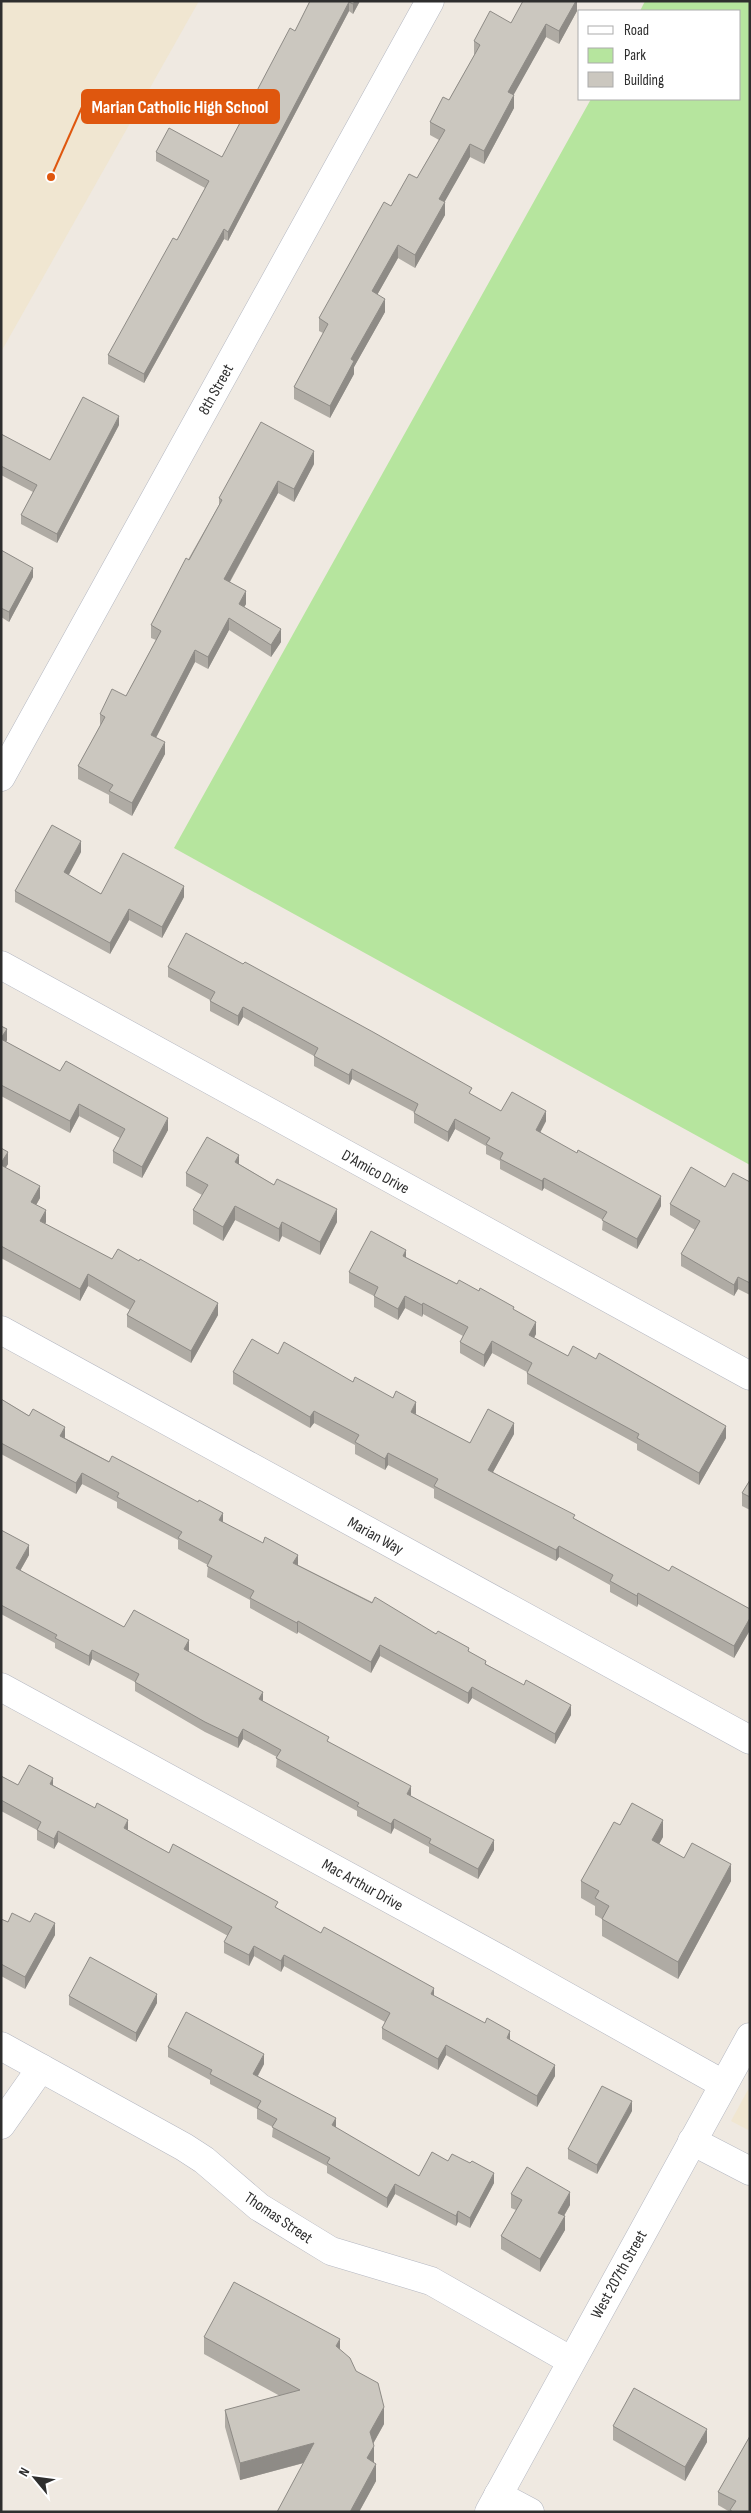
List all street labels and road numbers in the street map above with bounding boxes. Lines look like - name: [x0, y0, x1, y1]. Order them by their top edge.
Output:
- street label: 8th Street: [195, 361, 238, 418]
- street label: D'Amico Drive: [338, 1146, 412, 1199]
- street label: Marian Way: [344, 1513, 407, 1559]
- street label: Mac Arthur Drive: [318, 1855, 406, 1915]
- street label: Thomas Street: [240, 2188, 316, 2248]
- street label: West 207th Street: [587, 2227, 651, 2322]

